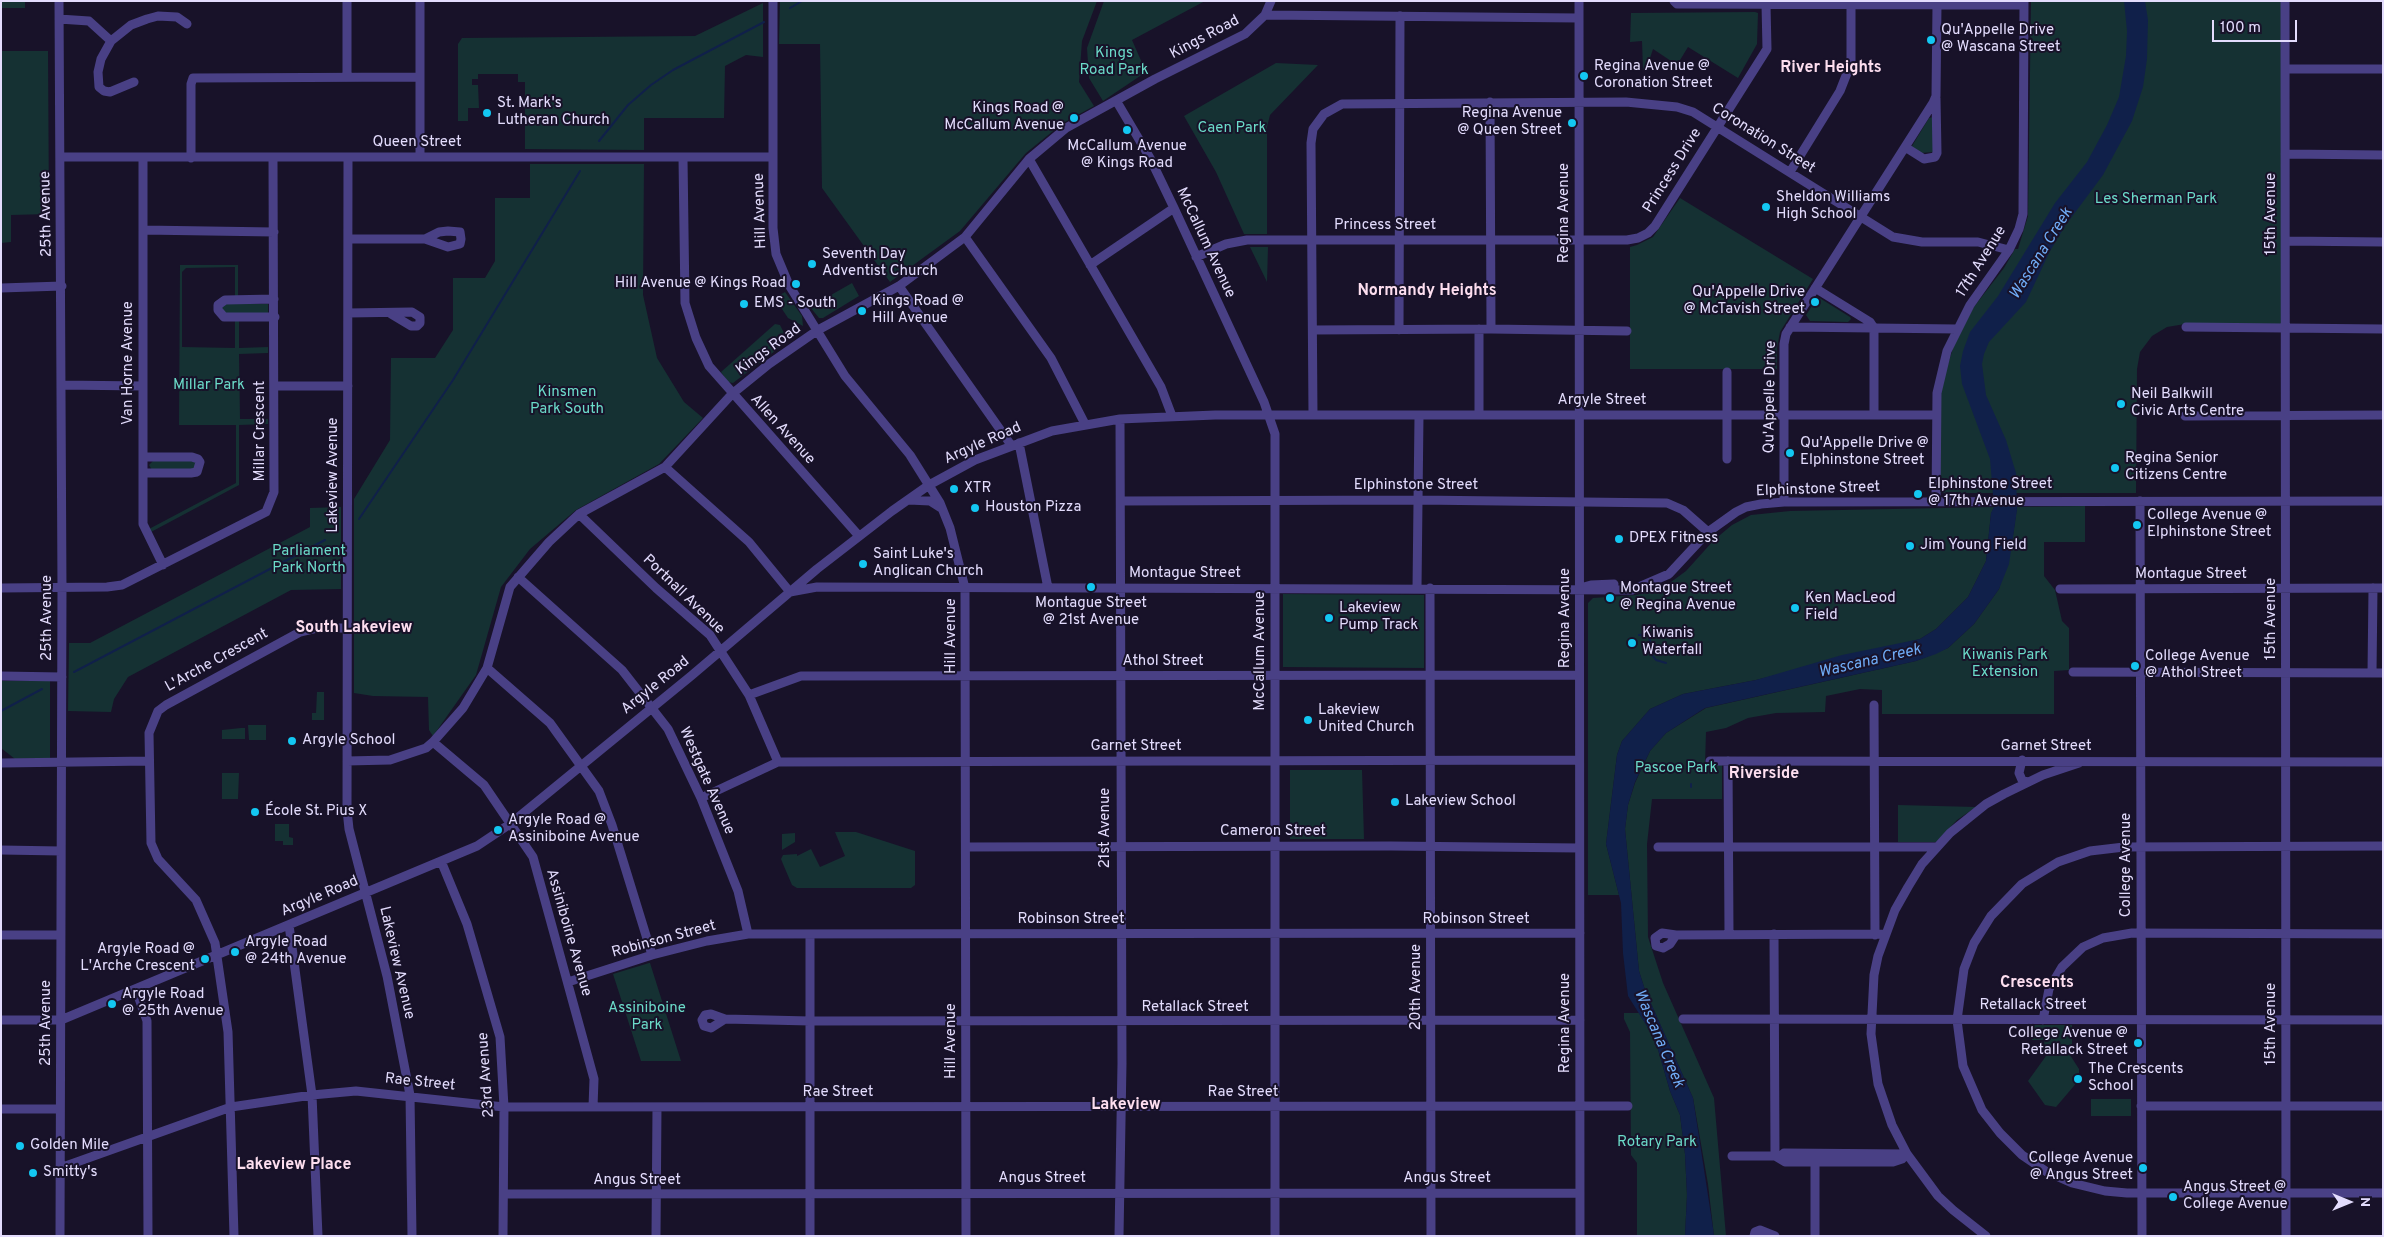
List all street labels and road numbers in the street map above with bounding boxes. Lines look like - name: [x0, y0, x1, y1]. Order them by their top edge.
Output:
- street label: Kings Road: [1167, 12, 1243, 64]
- street label: Coronation Street: [1708, 100, 1818, 178]
- street label: Princess Drive: [1640, 125, 1706, 217]
- street label: Queen Street: [372, 134, 462, 152]
- street label: Regina Avenue: [1556, 163, 1574, 263]
- street label: 25th Avenue: [37, 171, 57, 257]
- street label: Hill Avenue: [751, 173, 771, 249]
- street label: 15th Avenue: [2263, 173, 2281, 255]
- street label: McCallum Avenue: [1172, 185, 1238, 301]
- street label: Princess Street: [1334, 217, 1436, 235]
- street label: 17th Avenue: [1953, 223, 2011, 301]
- street label: Van Horne Avenue: [120, 301, 138, 425]
- street label: Kings Road: [733, 320, 805, 380]
- street label: Qu'Appelle Drive: [1761, 340, 1781, 454]
- street label: Millar Crescent: [252, 381, 270, 481]
- street label: Allen Avenue: [746, 391, 818, 469]
- street label: Argyle Street: [1558, 392, 1646, 410]
- street label: Lakeview Avenue: [325, 417, 343, 533]
- street label: Argyle Road: [942, 419, 1024, 469]
- street label: Elphinstone Street: [1354, 477, 1478, 495]
- street label: Elphinstone Street: [1756, 479, 1880, 501]
- street label: Portnall Avenue: [638, 551, 728, 639]
- street label: Montague Street: [1129, 565, 1241, 583]
- street label: Montague Street: [2135, 566, 2247, 584]
- street label: Regina Avenue: [1557, 568, 1575, 668]
- street label: 25th Avenue: [39, 575, 57, 661]
- street label: 15th Avenue: [2263, 578, 2281, 660]
- street label: McCallum Avenue: [1252, 591, 1270, 711]
- street label: Hill Avenue: [943, 598, 961, 674]
- street label: L'Arche Crescent: [162, 625, 272, 697]
- street label: Argyle Road: [618, 653, 694, 719]
- street label: Athol Street: [1122, 653, 1204, 671]
- street label: Westgate Avenue: [674, 724, 738, 838]
- street label: Garnet Street: [1090, 738, 1182, 756]
- street label: Garnet Street: [2000, 738, 2092, 756]
- street label: 21st Avenue: [1097, 788, 1115, 868]
- street label: College Avenue: [2118, 813, 2136, 917]
- street label: Cameron Street: [1220, 823, 1326, 841]
- street label: Assiniboine Avenue: [541, 867, 595, 999]
- street label: Argyle Road: [279, 873, 361, 921]
- street label: Lakeview Avenue: [374, 905, 418, 1021]
- street label: Robinson Street: [1017, 911, 1125, 929]
- street label: Robinson Street: [1422, 911, 1530, 929]
- street label: Robinson Street: [610, 917, 718, 963]
- street label: 20th Avenue: [1408, 944, 1426, 1030]
- street label: Regina Avenue: [1557, 973, 1575, 1073]
- street label: 25th Avenue: [38, 980, 56, 1066]
- street label: 15th Avenue: [2263, 983, 2281, 1065]
- street label: Retallack Street: [1979, 997, 2087, 1015]
- street label: Retallack Street: [1141, 999, 1249, 1017]
- street label: Hill Avenue: [943, 1003, 961, 1079]
- street label: 23rd Avenue: [475, 1032, 499, 1118]
- street label: Rae Street: [384, 1070, 456, 1096]
- street label: Rae Street: [803, 1084, 873, 1102]
- street label: Rae Street: [1208, 1084, 1278, 1102]
- street label: Angus Street: [998, 1170, 1086, 1188]
- street label: Angus Street: [1403, 1170, 1491, 1188]
- street label: Angus Street: [593, 1172, 681, 1190]

